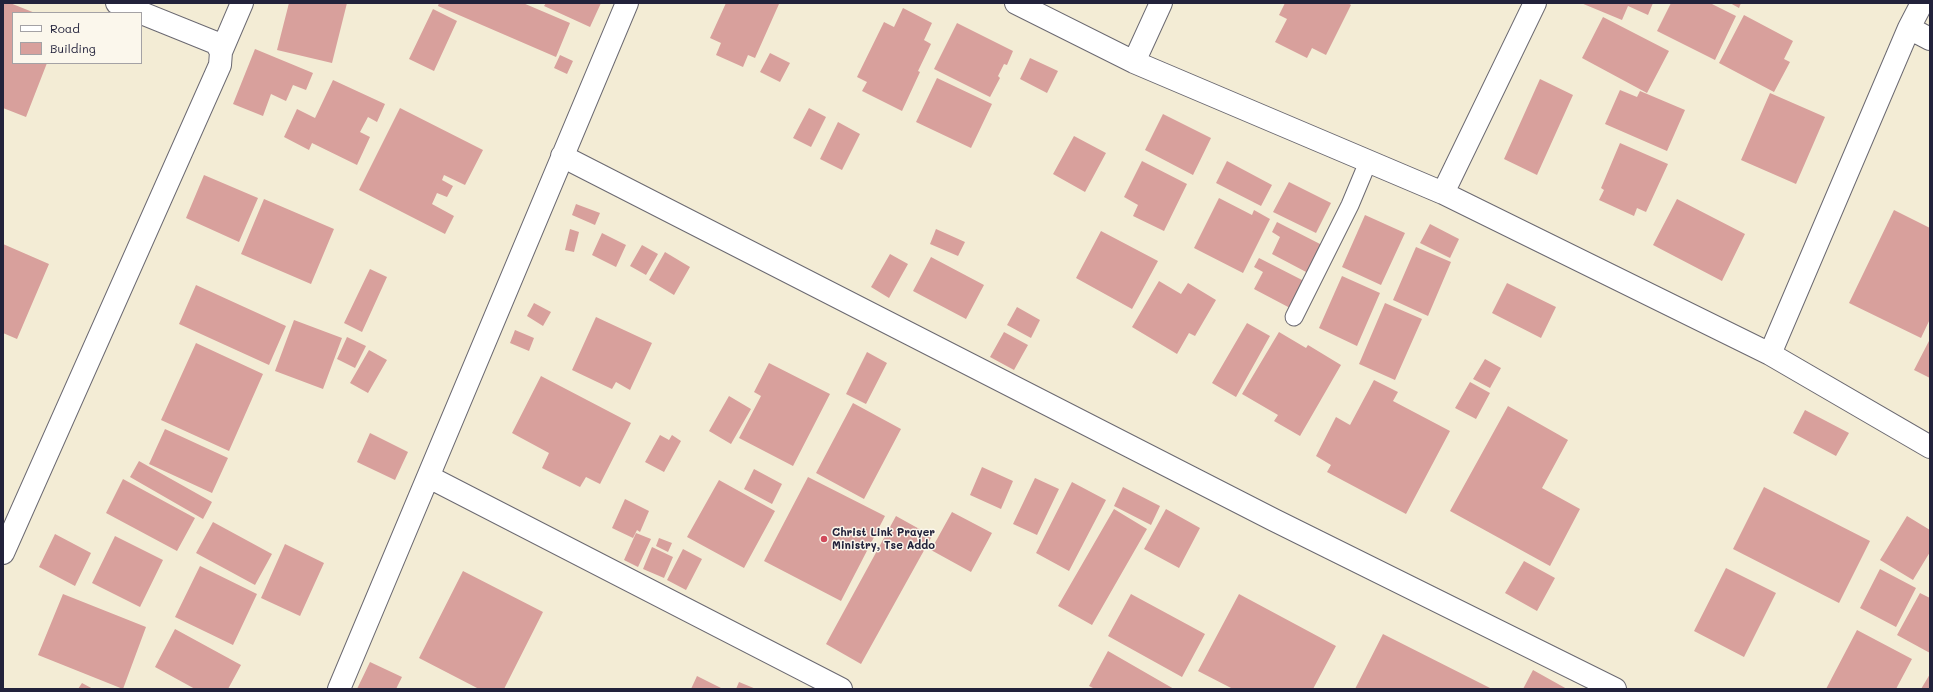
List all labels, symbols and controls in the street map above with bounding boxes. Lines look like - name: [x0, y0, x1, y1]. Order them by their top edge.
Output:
- legend: [12, 12, 142, 64]
- text: Road: [50, 20, 80, 36]
- text: Building: [50, 40, 96, 56]
- place label: Christ Link Prayer Ministry, Tse Addo: [832, 526, 935, 552]
- marker: Christ Link Prayer Ministry, Tse Addo: [819, 534, 829, 544]

